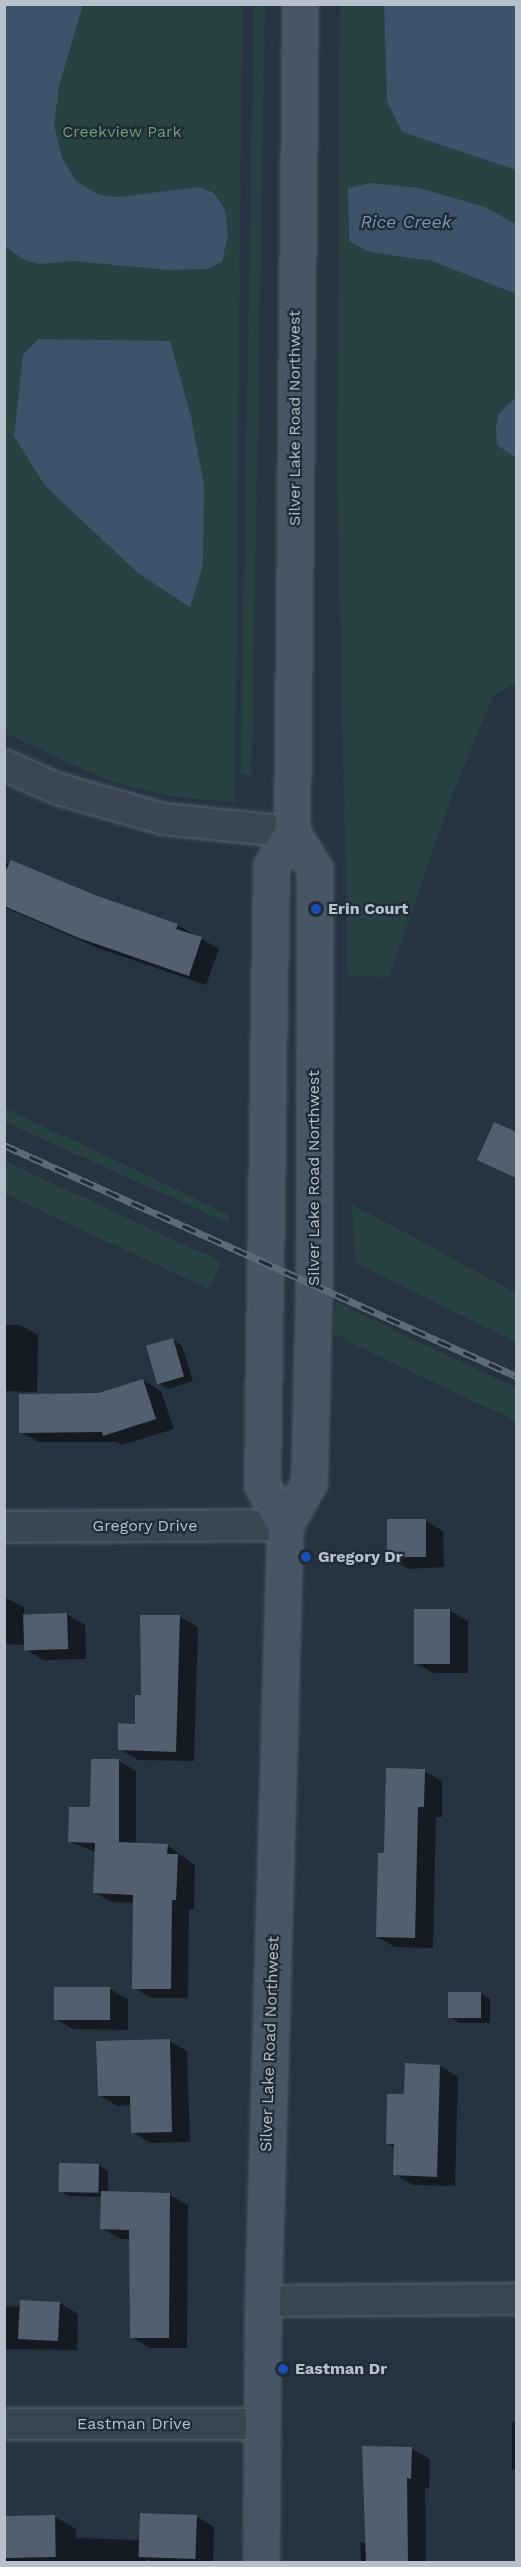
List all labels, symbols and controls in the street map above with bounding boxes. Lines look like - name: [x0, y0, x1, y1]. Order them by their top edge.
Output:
- park label: Creekview Park: [62, 122, 182, 142]
- water label: Rice Creek: [360, 211, 452, 233]
- street label: Silver Lake Road Northwest: [285, 310, 305, 526]
- place label: Erin Court: [328, 899, 408, 919]
- marker: Erin Court: [309, 902, 323, 916]
- street label: Silver Lake Road Northwest: [304, 1070, 324, 1286]
- street label: Gregory Drive: [92, 1516, 198, 1536]
- place label: Gregory Dr: [318, 1547, 403, 1567]
- marker: Gregory Dr: [299, 1550, 313, 1564]
- street label: Silver Lake Road Northwest: [257, 1936, 283, 2152]
- place label: Eastman Dr: [295, 2359, 387, 2379]
- marker: Eastman Dr: [276, 2362, 290, 2376]
- street label: Eastman Drive: [77, 2414, 191, 2434]

